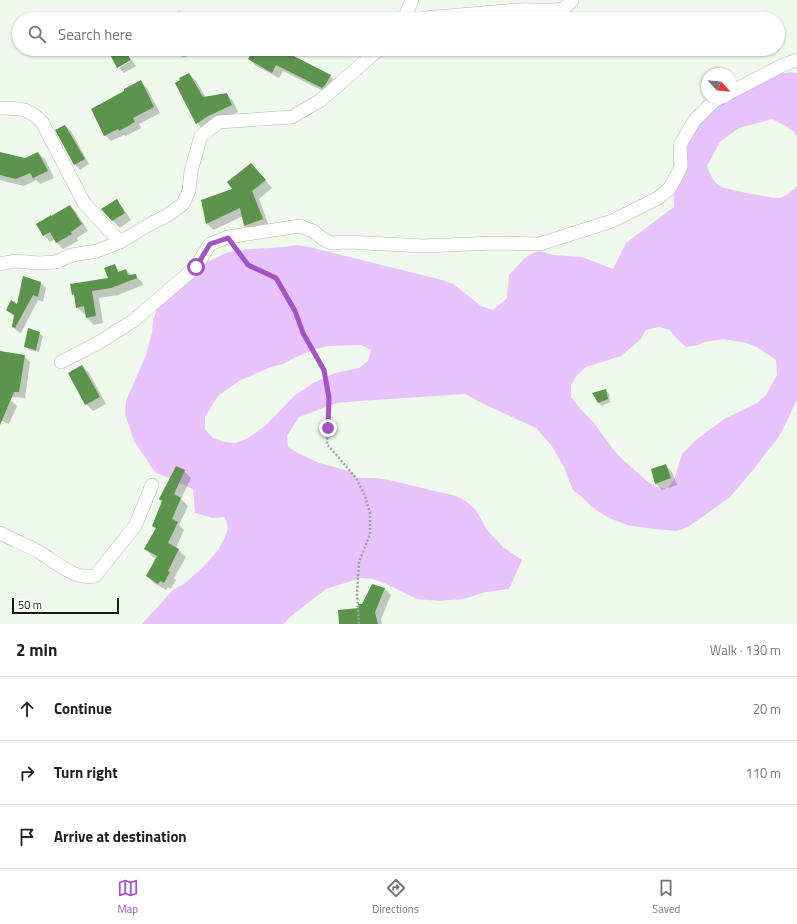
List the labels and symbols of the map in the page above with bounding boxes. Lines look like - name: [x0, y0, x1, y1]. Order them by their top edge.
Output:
- north arrow: [701, 68, 737, 104]
- route start: [187, 258, 205, 276]
- route end: [319, 419, 337, 437]
- scale bar: [12, 596, 119, 615]

